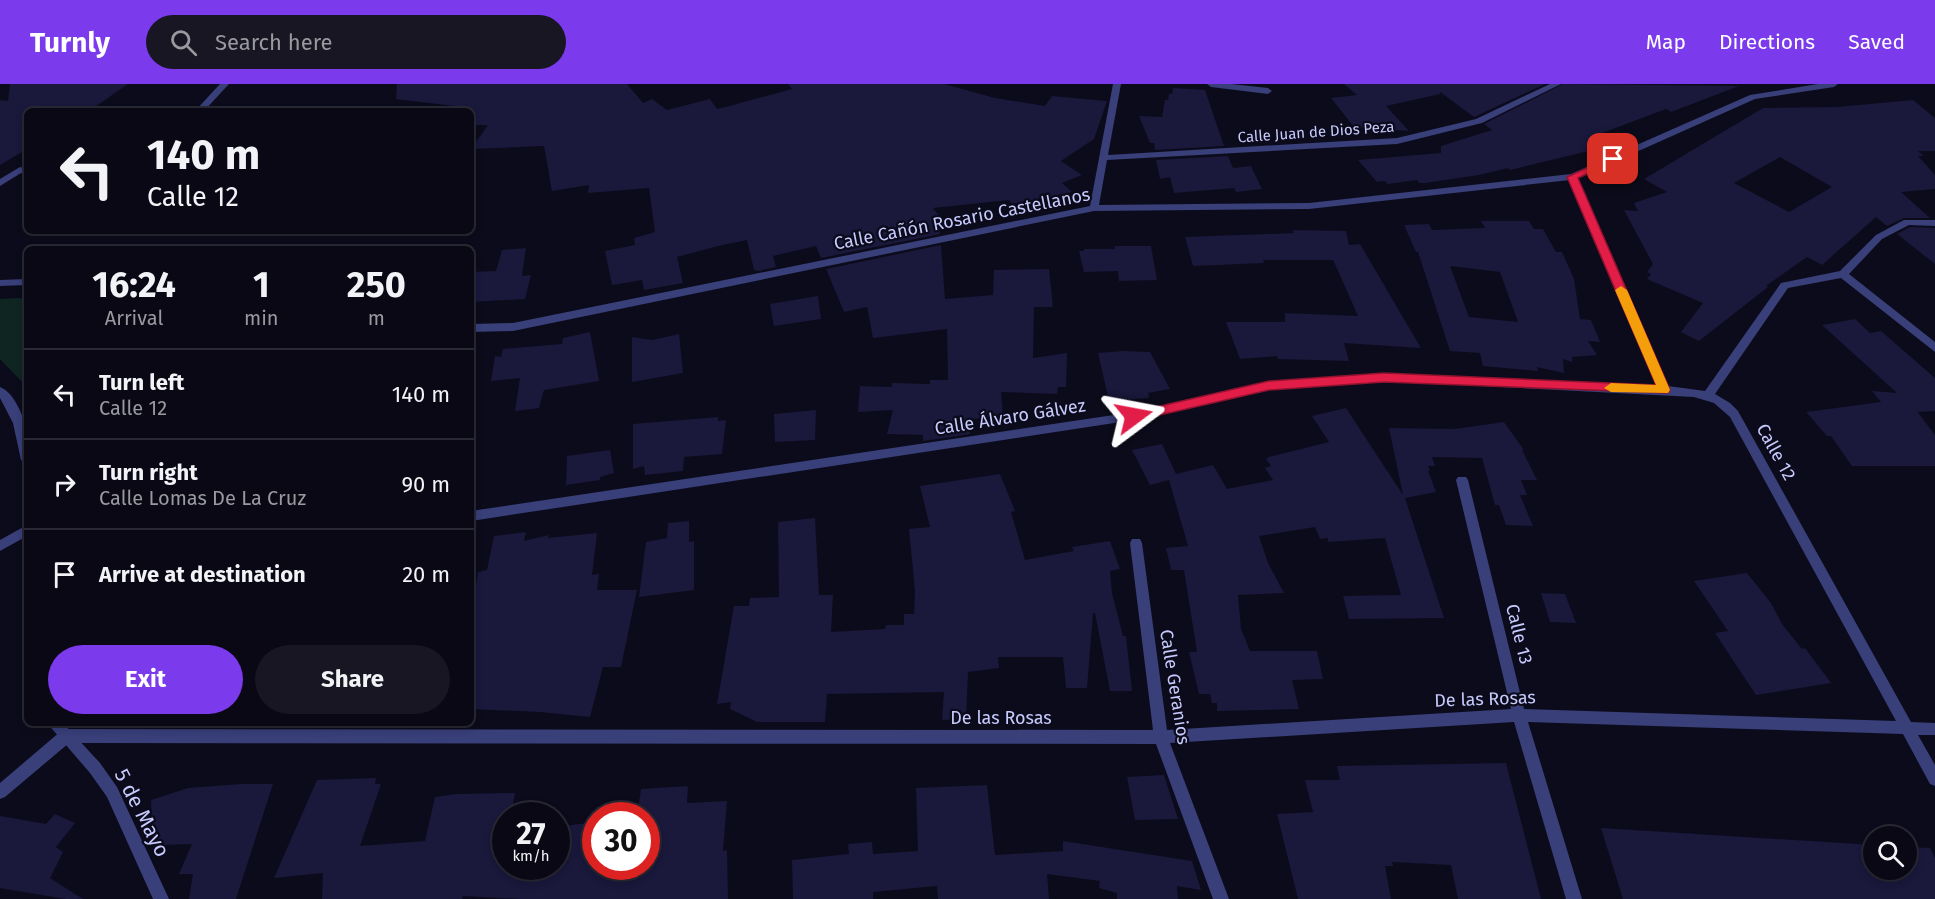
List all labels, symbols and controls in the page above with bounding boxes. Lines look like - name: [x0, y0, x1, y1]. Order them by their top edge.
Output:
- search box: [146, 15, 566, 69]
- text: Turnly: [30, 26, 110, 59]
- icon: search: [167, 26, 200, 59]
- text: Search here: [215, 29, 332, 56]
- text: Map: [1646, 29, 1686, 55]
- text: Directions: [1719, 29, 1815, 55]
- text: Saved: [1848, 29, 1905, 55]
- street label: Calle Juan de Dios Peza: [1237, 118, 1395, 146]
- text: 140 m: [147, 130, 260, 180]
- icon: left: [48, 132, 126, 210]
- pin: [1587, 133, 1638, 184]
- icon: arrive: [1596, 142, 1629, 175]
- text: Calle 12: [147, 181, 239, 213]
- street label: Calle Cañón Rosario Castellanos: [832, 183, 1092, 255]
- text: 16:24: [92, 263, 176, 307]
- text: 1: [253, 263, 270, 307]
- text: 250: [347, 263, 406, 307]
- text: Arrival: [105, 306, 163, 330]
- text: min: [244, 306, 279, 330]
- text: m: [368, 306, 385, 330]
- text: Turn left: [99, 369, 184, 396]
- icon: left: [48, 378, 81, 411]
- text: 140 m: [392, 381, 450, 408]
- position arrow: [1102, 384, 1166, 448]
- street label: Calle Álvaro Gálvez: [933, 393, 1087, 440]
- text: Calle 12: [99, 396, 167, 420]
- street label: Calle 12: [1752, 420, 1801, 484]
- text: Turn right: [99, 459, 198, 486]
- icon: right: [48, 468, 81, 501]
- text: 90 m: [401, 471, 450, 498]
- text: Calle Lomas De La Cruz: [99, 486, 306, 510]
- icon: arrive: [48, 558, 81, 591]
- text: Arrive at destination: [99, 561, 306, 588]
- text: 20 m: [402, 561, 450, 588]
- street label: Calle 13: [1501, 602, 1537, 666]
- street label: Calle Geranios: [1155, 628, 1195, 746]
- button: Exit: [48, 645, 243, 714]
- button: Share: [255, 645, 450, 714]
- street label: De las Rosas: [1434, 686, 1536, 712]
- street label: De las Rosas: [950, 707, 1052, 729]
- street label: 5 de Mayo: [109, 764, 175, 862]
- speed limit sign: 30: [582, 802, 660, 880]
- text: 27: [516, 816, 546, 852]
- map controls: [1863, 826, 1917, 880]
- button: search: [1863, 826, 1917, 880]
- text: km/h: [512, 847, 550, 865]

